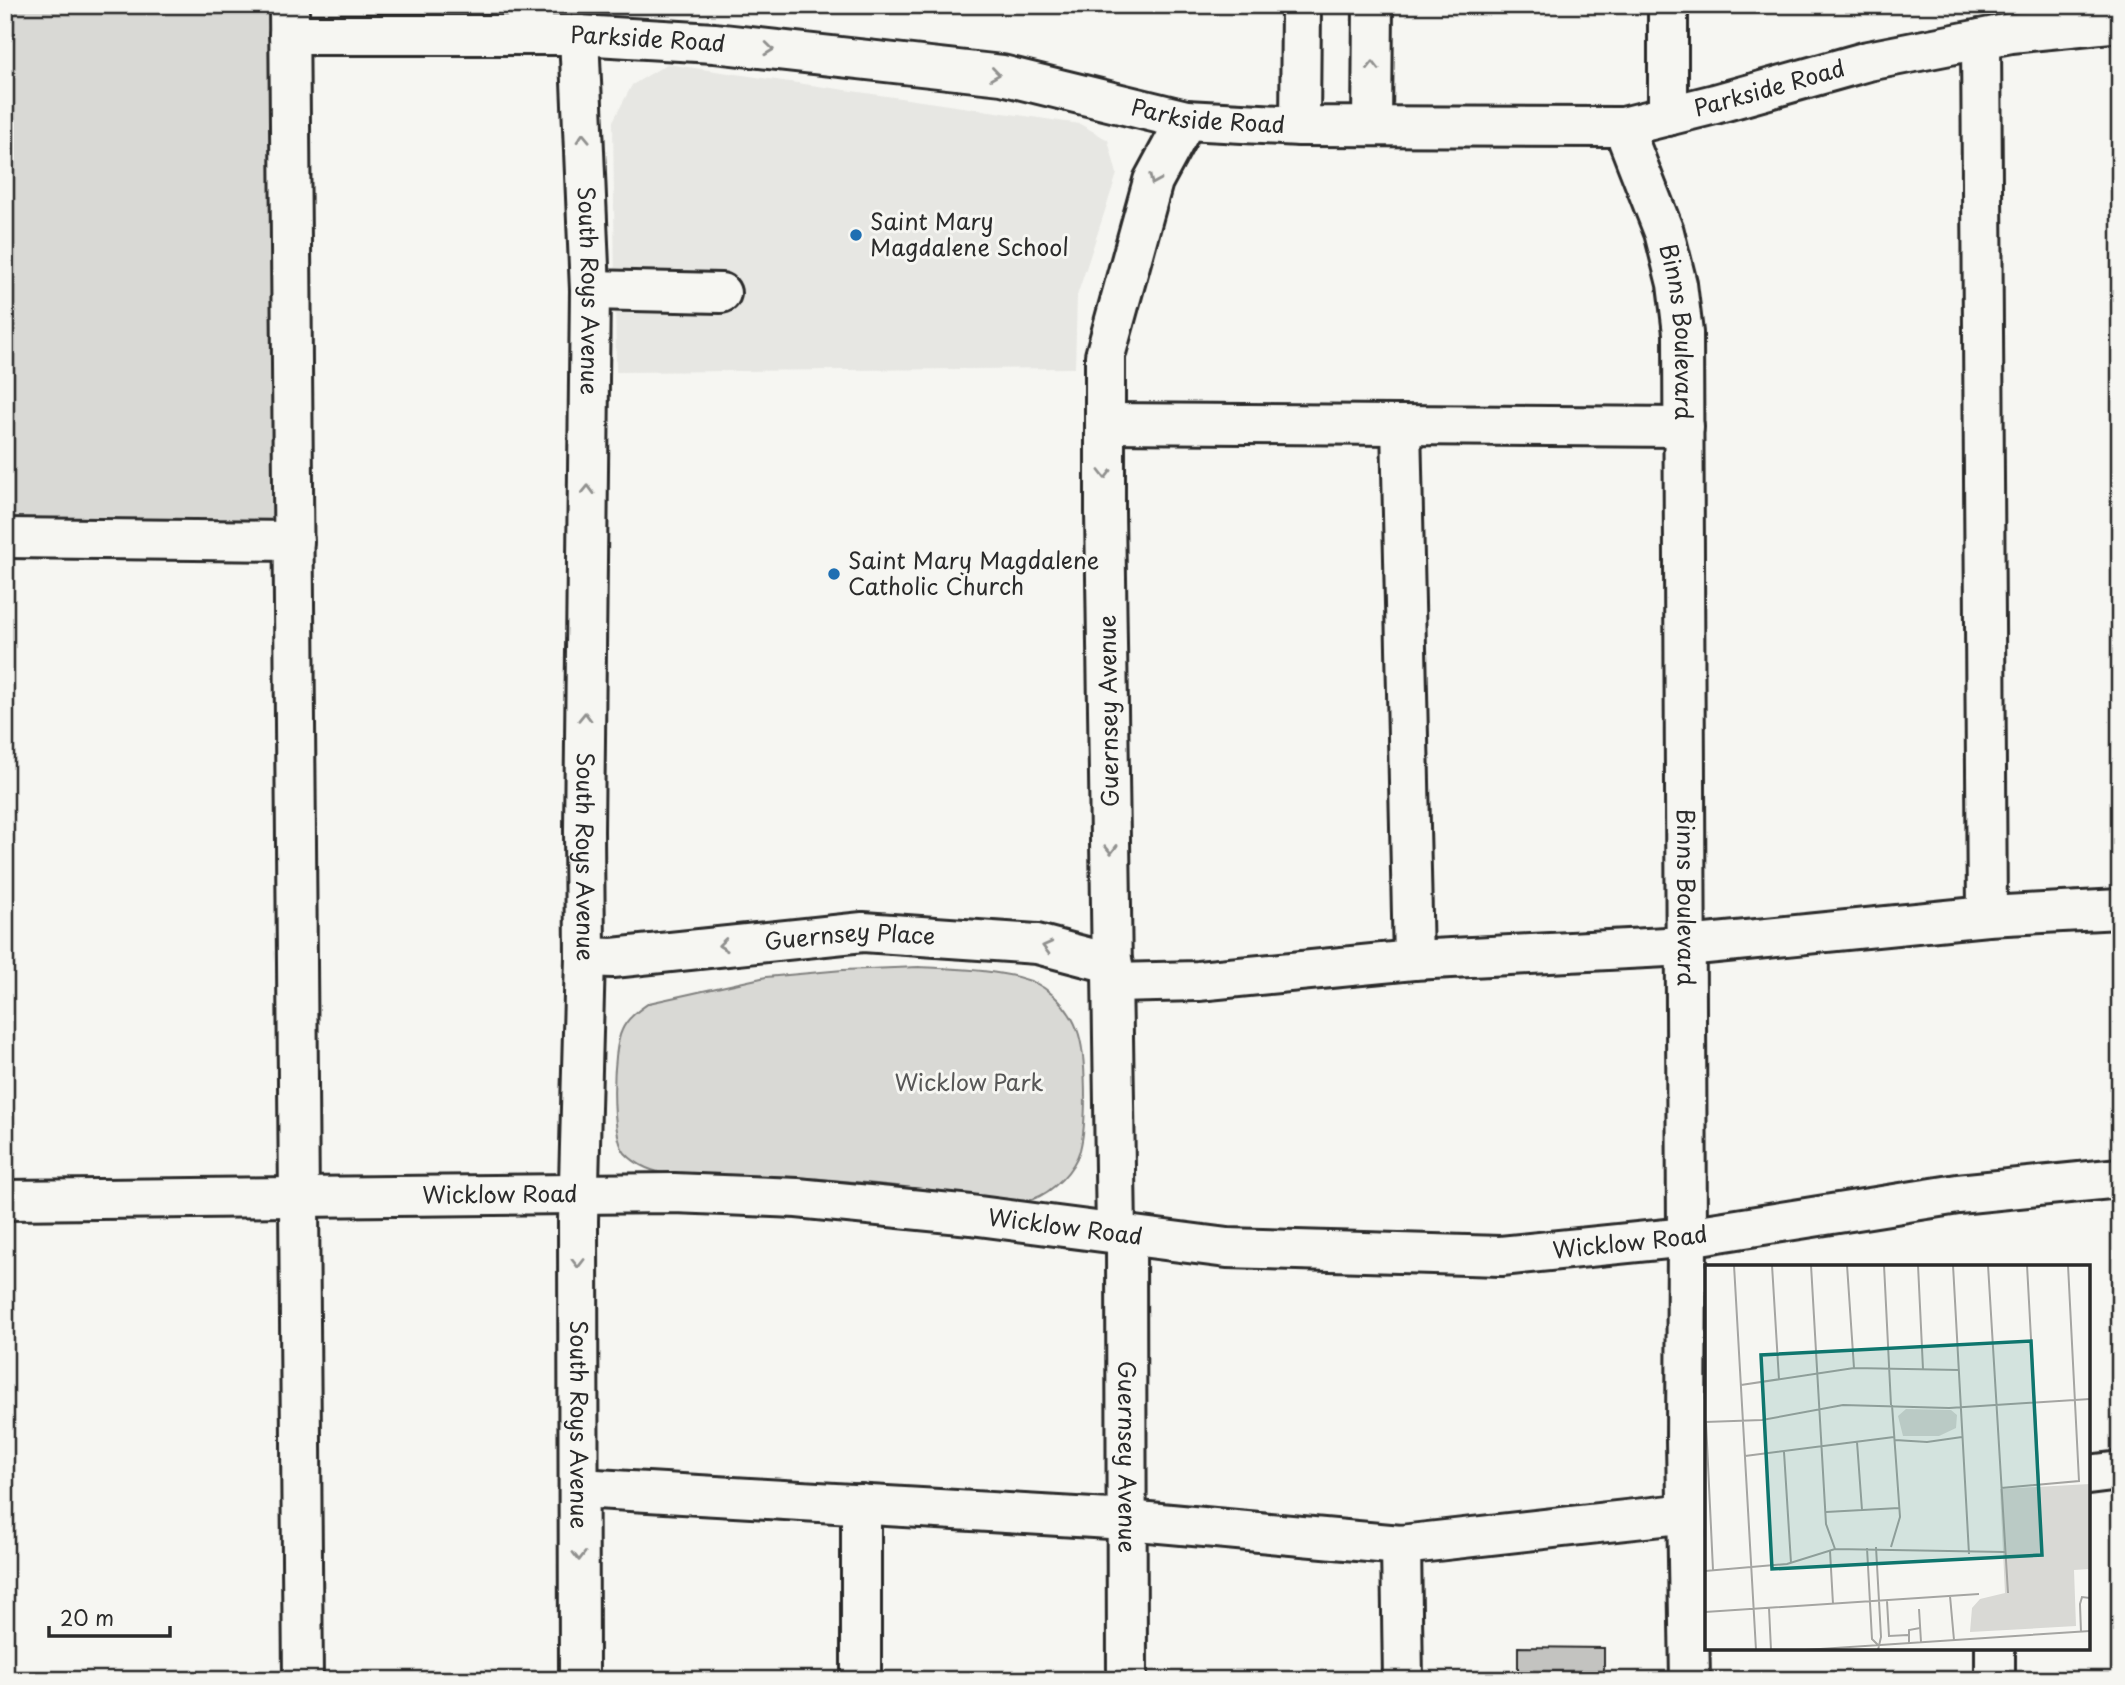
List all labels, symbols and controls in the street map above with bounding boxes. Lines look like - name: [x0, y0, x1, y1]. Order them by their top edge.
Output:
- street label: Parkside Road: [570, 16, 727, 60]
- one-way arrow: [763, 42, 775, 57]
- street label: Parkside Road: [1690, 49, 1849, 125]
- one-way arrow: [1365, 60, 1381, 71]
- one-way arrow: [989, 67, 1001, 82]
- street label: Parkside Road: [1128, 88, 1286, 141]
- one-way arrow: [576, 132, 591, 143]
- one-way arrow: [1149, 173, 1163, 185]
- street label: South Roys Avenue: [570, 186, 609, 395]
- place label: Saint Mary Magdalene School: [870, 203, 1069, 264]
- marker: Saint Mary Magdalene School: [848, 227, 864, 243]
- street label: Binns Boulevard: [1652, 240, 1702, 420]
- one-way arrow: [1097, 469, 1113, 480]
- one-way arrow: [580, 484, 596, 494]
- place label: Saint Mary Magdalene Catholic Church: [848, 542, 1099, 603]
- marker: Saint Mary Magdalene Catholic Church: [826, 566, 842, 582]
- street label: Guernsey Avenue: [1088, 615, 1127, 807]
- one-way arrow: [577, 711, 593, 722]
- street label: South Roys Avenue: [568, 752, 604, 961]
- street label: Binns Boulevard: [1669, 808, 1705, 986]
- one-way arrow: [1103, 844, 1119, 854]
- street label: Guernsey Place: [762, 913, 937, 958]
- one-way arrow: [717, 938, 729, 953]
- one-way arrow: [1041, 941, 1053, 955]
- park label: Wicklow Park: [894, 1064, 1044, 1099]
- street label: Wicklow Road: [422, 1175, 578, 1212]
- street label: Wicklow Road: [986, 1198, 1145, 1253]
- street label: Wicklow Road: [1551, 1215, 1710, 1267]
- one-way arrow: [570, 1258, 586, 1269]
- inset map: [1705, 1265, 2090, 1650]
- street label: South Roys Avenue: [562, 1320, 598, 1529]
- street label: Guernsey Avenue: [1110, 1361, 1146, 1553]
- one-way arrow: [571, 1551, 587, 1562]
- scale bar: [49, 1594, 170, 1638]
- text: 20 m: [60, 1601, 114, 1633]

